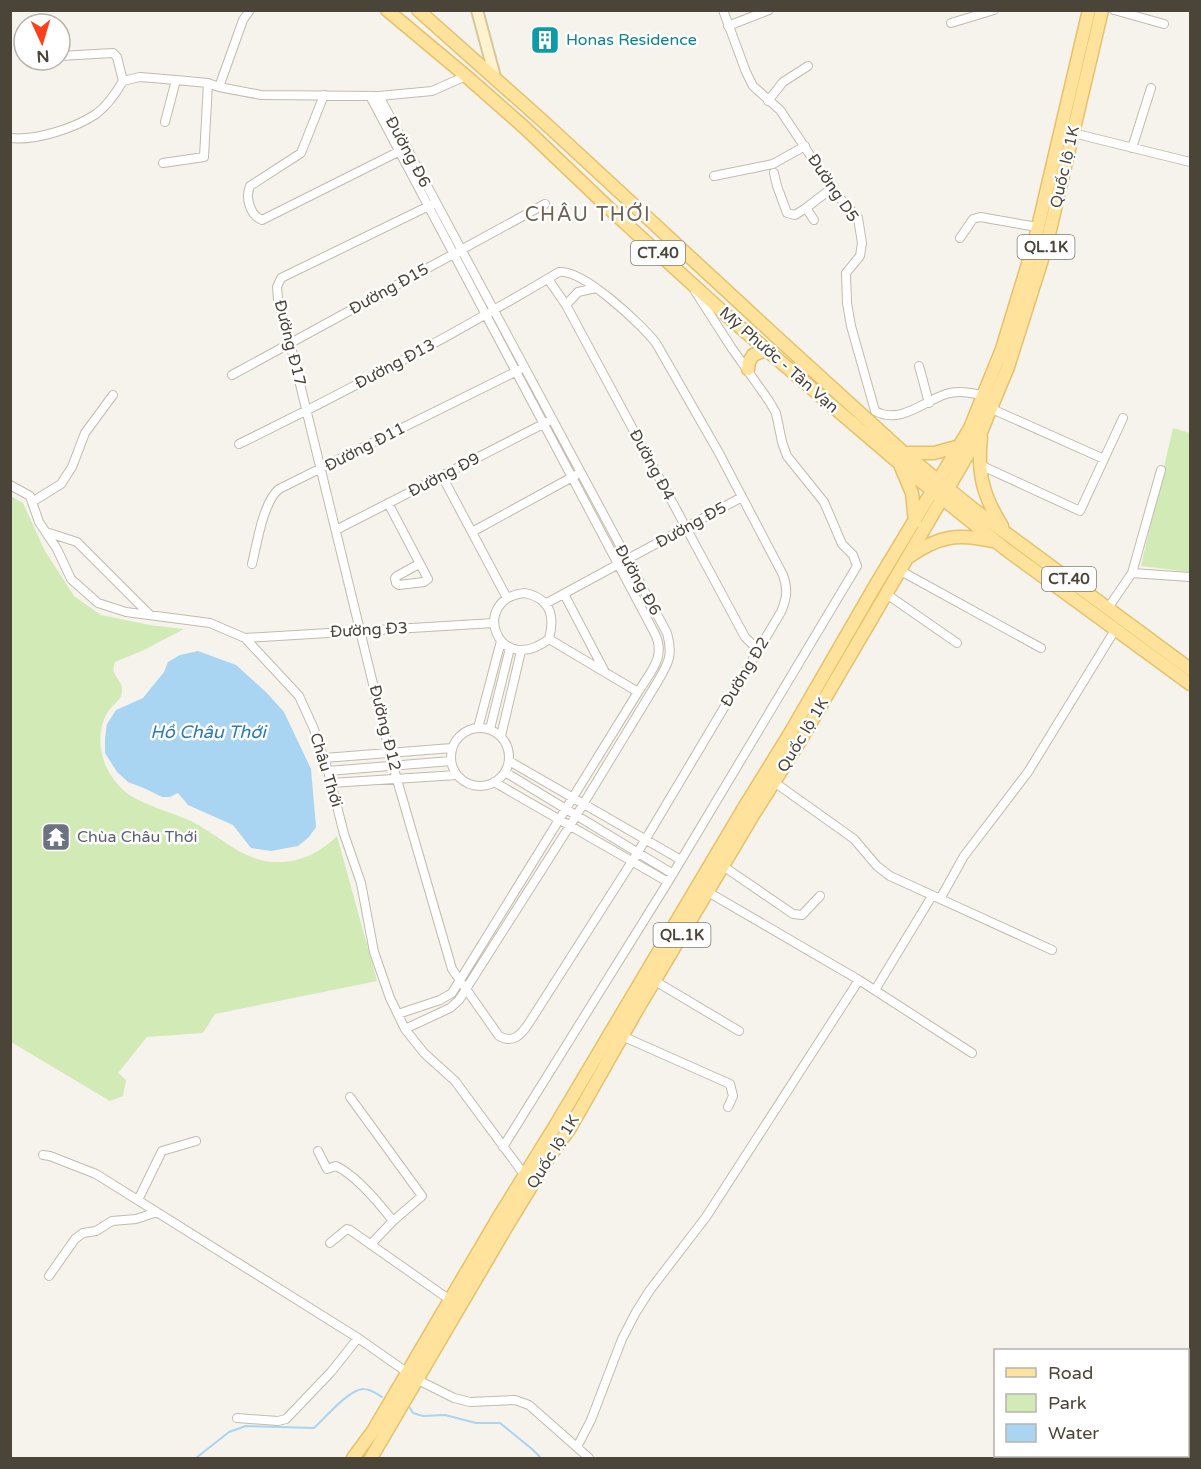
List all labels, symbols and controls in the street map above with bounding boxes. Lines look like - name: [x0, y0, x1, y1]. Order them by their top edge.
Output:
- north arrow: [12, 12, 72, 72]
- building icon: Honas Residence: [529, 24, 561, 56]
- place label: Honas Residence: [566, 30, 697, 50]
- text: N: [36, 46, 50, 66]
- street label: Đường Đ6: [381, 113, 435, 191]
- street label: Quốc lộ 1K: [1046, 124, 1084, 210]
- street label: Đường D5: [803, 150, 863, 226]
- district label: CHÂU THỚI: [525, 202, 651, 227]
- road number: QL.1K: [1018, 235, 1074, 259]
- road number: CT.40: [631, 241, 685, 265]
- street label: Đường Đ15: [346, 259, 432, 319]
- street label: Đường Đ17: [270, 298, 310, 388]
- street label: Mỹ Phước - Tân Vạn: [715, 303, 843, 417]
- street label: Đường Đ13: [352, 335, 438, 393]
- street label: Đường Đ11: [321, 418, 409, 476]
- street label: Đường Đ4: [625, 426, 679, 504]
- street label: Đường Đ9: [405, 448, 483, 502]
- street label: Đường Đ5: [652, 497, 730, 553]
- street label: Đường Đ6: [610, 541, 666, 619]
- road number: CT.40: [1042, 567, 1096, 591]
- street label: Đường Đ3: [330, 618, 408, 642]
- street label: Đường Đ2: [716, 634, 774, 710]
- street label: Đường Đ12: [365, 683, 405, 773]
- street label: Quốc lộ 1K: [773, 694, 833, 776]
- water label: Hồ Châu Thới: [150, 721, 268, 743]
- street label: Châu Thới: [305, 730, 347, 810]
- temple icon: Chùa Châu Thới: [40, 821, 72, 853]
- place label: Chùa Châu Thới: [77, 827, 198, 847]
- road number: QL.1K: [654, 923, 710, 947]
- street label: Quốc lộ 1K: [522, 1111, 584, 1193]
- legend: [994, 1349, 1189, 1457]
- text: Road: [1048, 1362, 1093, 1384]
- text: Park: [1048, 1392, 1087, 1414]
- text: Water: [1048, 1422, 1099, 1444]

